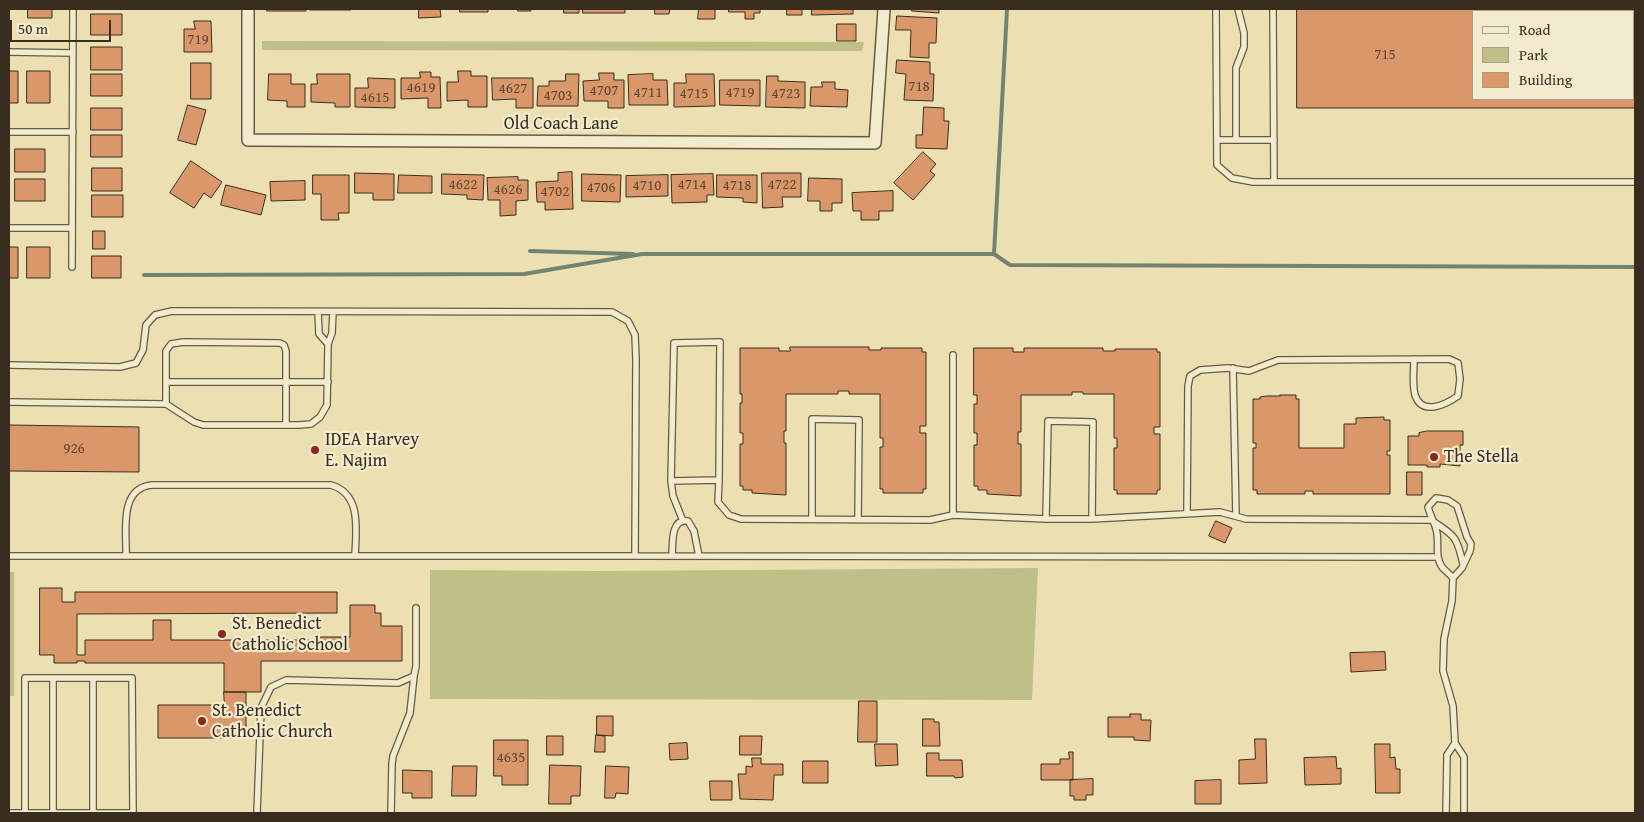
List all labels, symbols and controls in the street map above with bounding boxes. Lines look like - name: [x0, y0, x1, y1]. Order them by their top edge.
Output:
- scale bar: [12, 10, 114, 42]
- legend: [1472, 10, 1634, 100]
- text: 50 m: [18, 18, 48, 39]
- text: Road: [1519, 19, 1550, 40]
- house number: 719: [187, 31, 209, 49]
- text: Park: [1519, 44, 1548, 65]
- house number: 715: [1374, 46, 1396, 64]
- text: Building: [1519, 69, 1572, 90]
- house number: 718: [908, 78, 930, 96]
- house number: 4619: [407, 79, 435, 97]
- house number: 4627: [499, 80, 527, 98]
- house number: 4707: [590, 82, 618, 100]
- house number: 4711: [634, 84, 662, 102]
- house number: 4719: [726, 84, 754, 102]
- house number: 4715: [680, 85, 708, 103]
- house number: 4723: [772, 85, 800, 103]
- house number: 4703: [544, 87, 572, 105]
- house number: 4615: [361, 89, 389, 107]
- street label: Old Coach Lane: [504, 113, 618, 135]
- house number: 4622: [449, 176, 477, 194]
- house number: 4714: [678, 176, 706, 194]
- house number: 4722: [768, 176, 796, 194]
- house number: 4710: [633, 177, 661, 195]
- house number: 4718: [723, 177, 751, 195]
- house number: 4706: [587, 179, 615, 197]
- house number: 4626: [494, 181, 522, 199]
- house number: 4702: [541, 183, 569, 201]
- place label: IDEA Harvey E. Najim: [325, 429, 419, 472]
- house number: 926: [63, 440, 85, 458]
- marker: IDEA Harvey E. Najim: [309, 444, 321, 456]
- place label: The Stella: [1444, 446, 1519, 468]
- marker: The Stella: [1428, 451, 1440, 463]
- place label: St. Benedict Catholic School: [232, 613, 348, 656]
- marker: St. Benedict Catholic School: [216, 628, 228, 640]
- place label: St. Benedict Catholic Church: [212, 700, 333, 742]
- marker: St. Benedict Catholic Church: [196, 715, 208, 727]
- house number: 4635: [497, 749, 525, 767]

